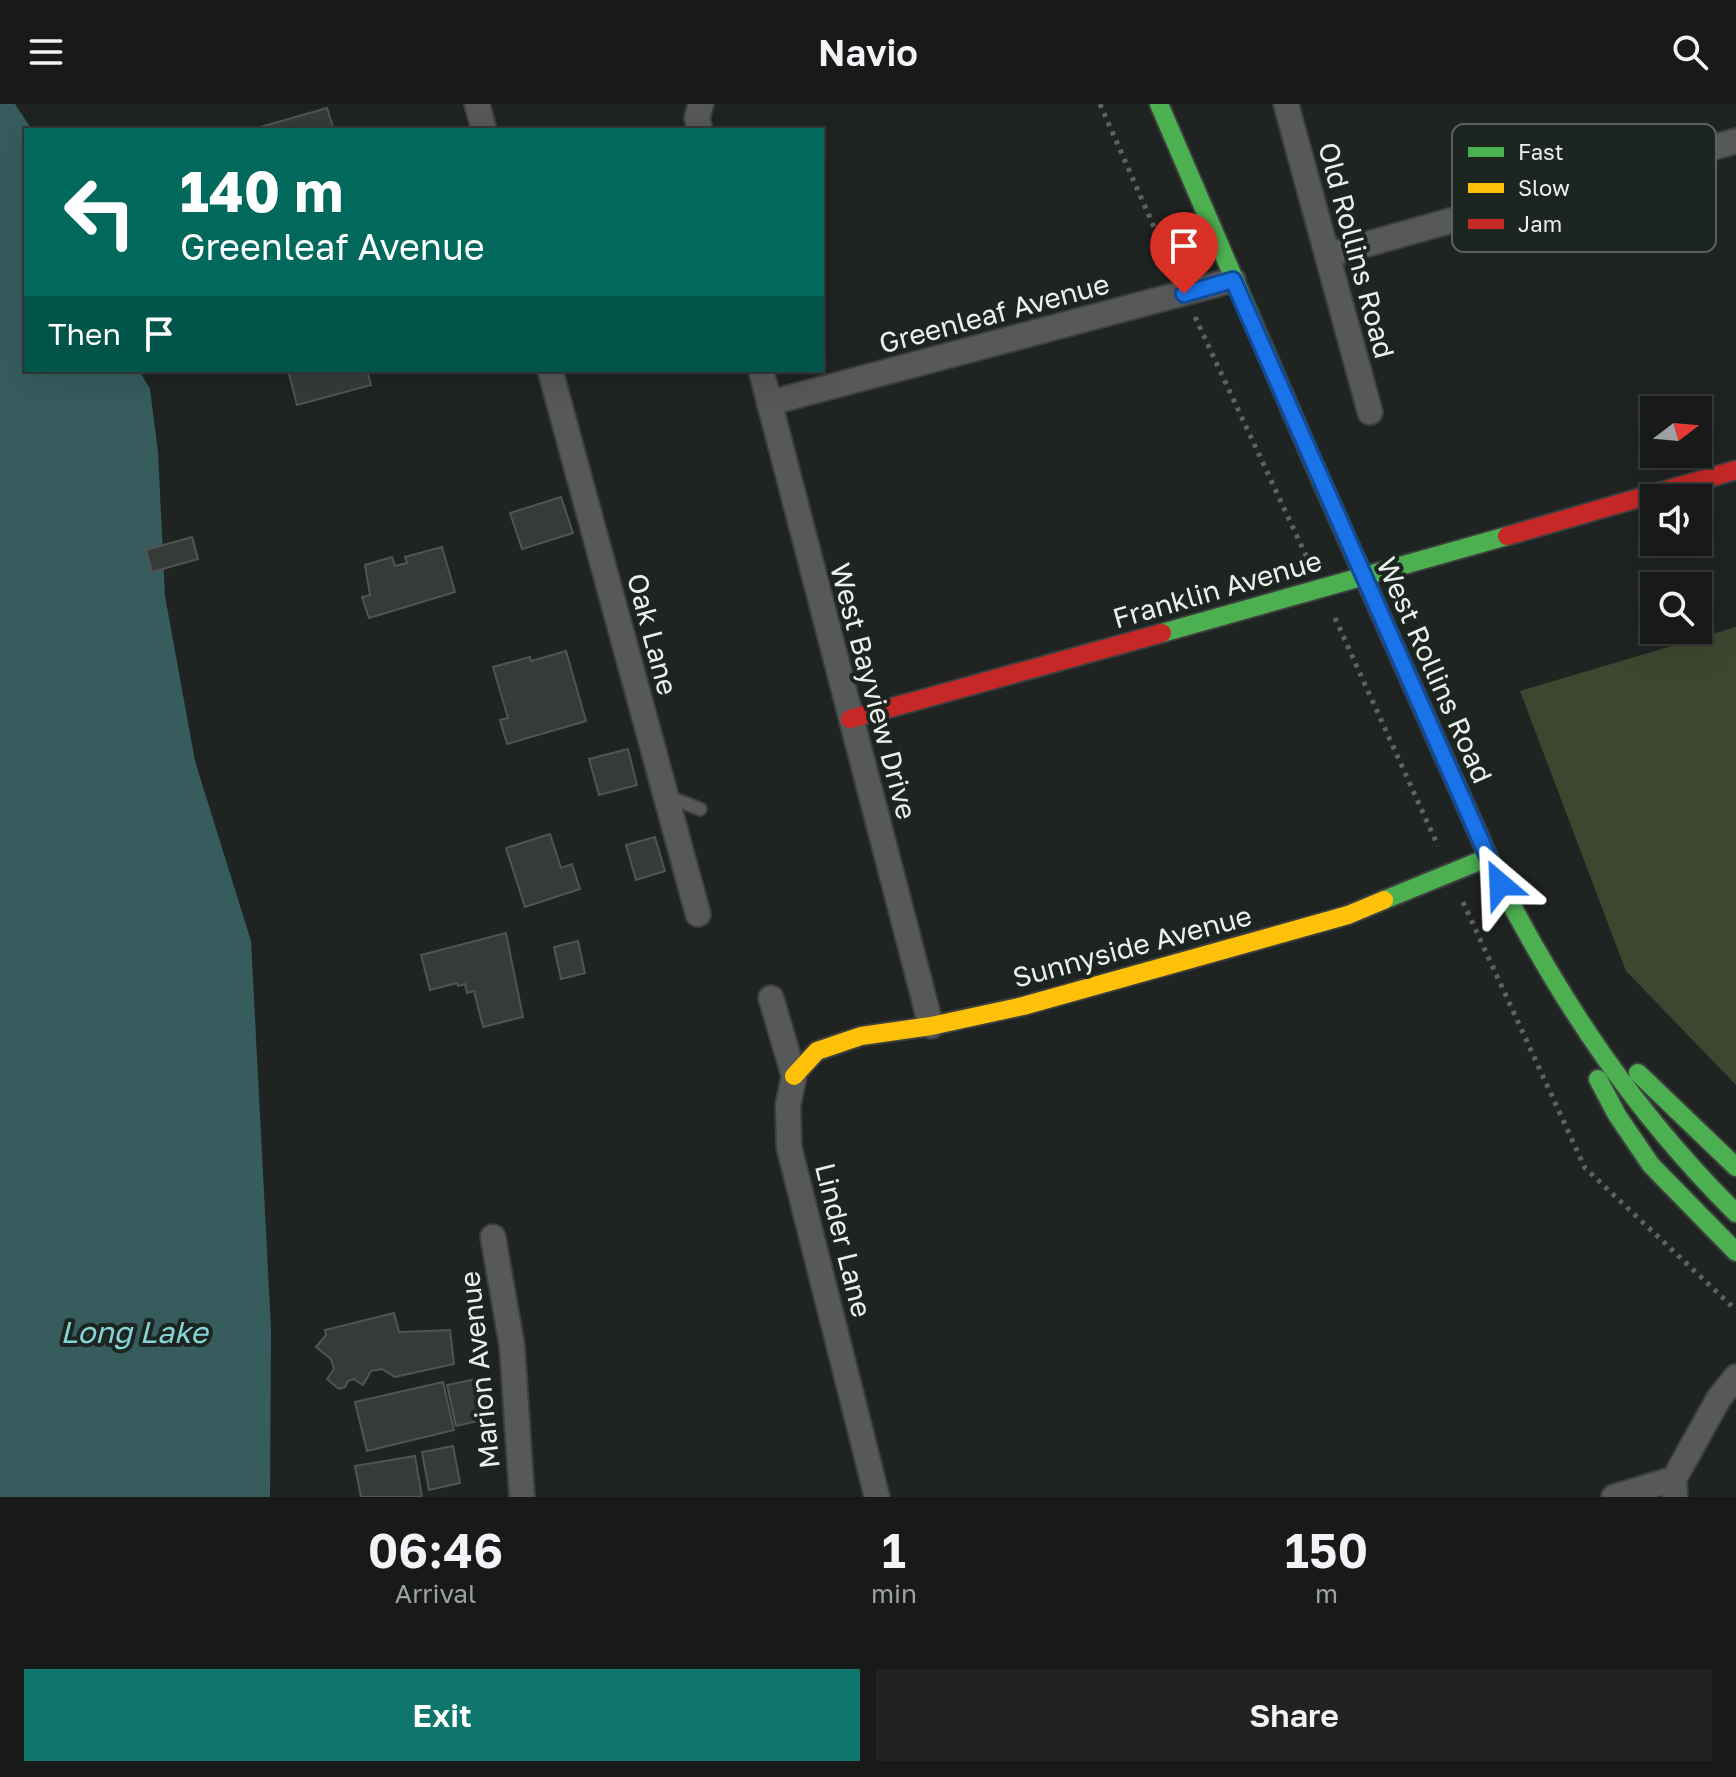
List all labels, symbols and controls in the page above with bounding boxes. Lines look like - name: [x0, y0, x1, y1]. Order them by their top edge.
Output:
- icon: menu: [24, 30, 68, 74]
- icon: search: [1668, 30, 1712, 74]
- text: Navio: [818, 31, 918, 74]
- legend: [1452, 124, 1716, 252]
- street label: Old Rollins Road: [1312, 138, 1402, 362]
- text: Fast: [1518, 138, 1564, 165]
- text: 140 m: [180, 157, 343, 224]
- icon: left: [48, 160, 152, 264]
- text: Slow: [1518, 174, 1570, 201]
- text: Jam: [1518, 210, 1562, 237]
- pin: [1150, 212, 1218, 294]
- icon: arrive: [1162, 224, 1206, 268]
- text: Greenleaf Avenue: [180, 225, 485, 268]
- street label: Greenleaf Avenue: [875, 266, 1113, 360]
- icon: arrive: [137, 312, 181, 356]
- text: Then: [48, 316, 121, 352]
- north arrow: [1640, 396, 1712, 468]
- map controls: [1640, 396, 1712, 644]
- button: sound: [1640, 484, 1712, 556]
- street label: Franklin Avenue: [1109, 543, 1325, 635]
- street label: West Rollins Road: [1370, 552, 1500, 788]
- street label: West Bayview Drive: [824, 559, 924, 823]
- street label: Oak Lane: [621, 569, 685, 699]
- button: search: [1640, 572, 1712, 644]
- position arrow: [1458, 842, 1542, 926]
- street label: Sunnyside Avenue: [1009, 898, 1255, 994]
- street label: Linder Lane: [809, 1160, 879, 1320]
- street label: Marion Avenue: [452, 1270, 506, 1470]
- water label: Long Lake: [60, 1314, 210, 1350]
- text: 06:46: [368, 1521, 503, 1579]
- text: 1: [882, 1521, 906, 1579]
- text: 150: [1285, 1521, 1368, 1579]
- text: Arrival: [395, 1578, 476, 1609]
- text: min: [871, 1578, 917, 1609]
- text: m: [1315, 1578, 1338, 1609]
- button: Exit: [24, 1669, 860, 1761]
- button: Share: [876, 1669, 1712, 1761]

